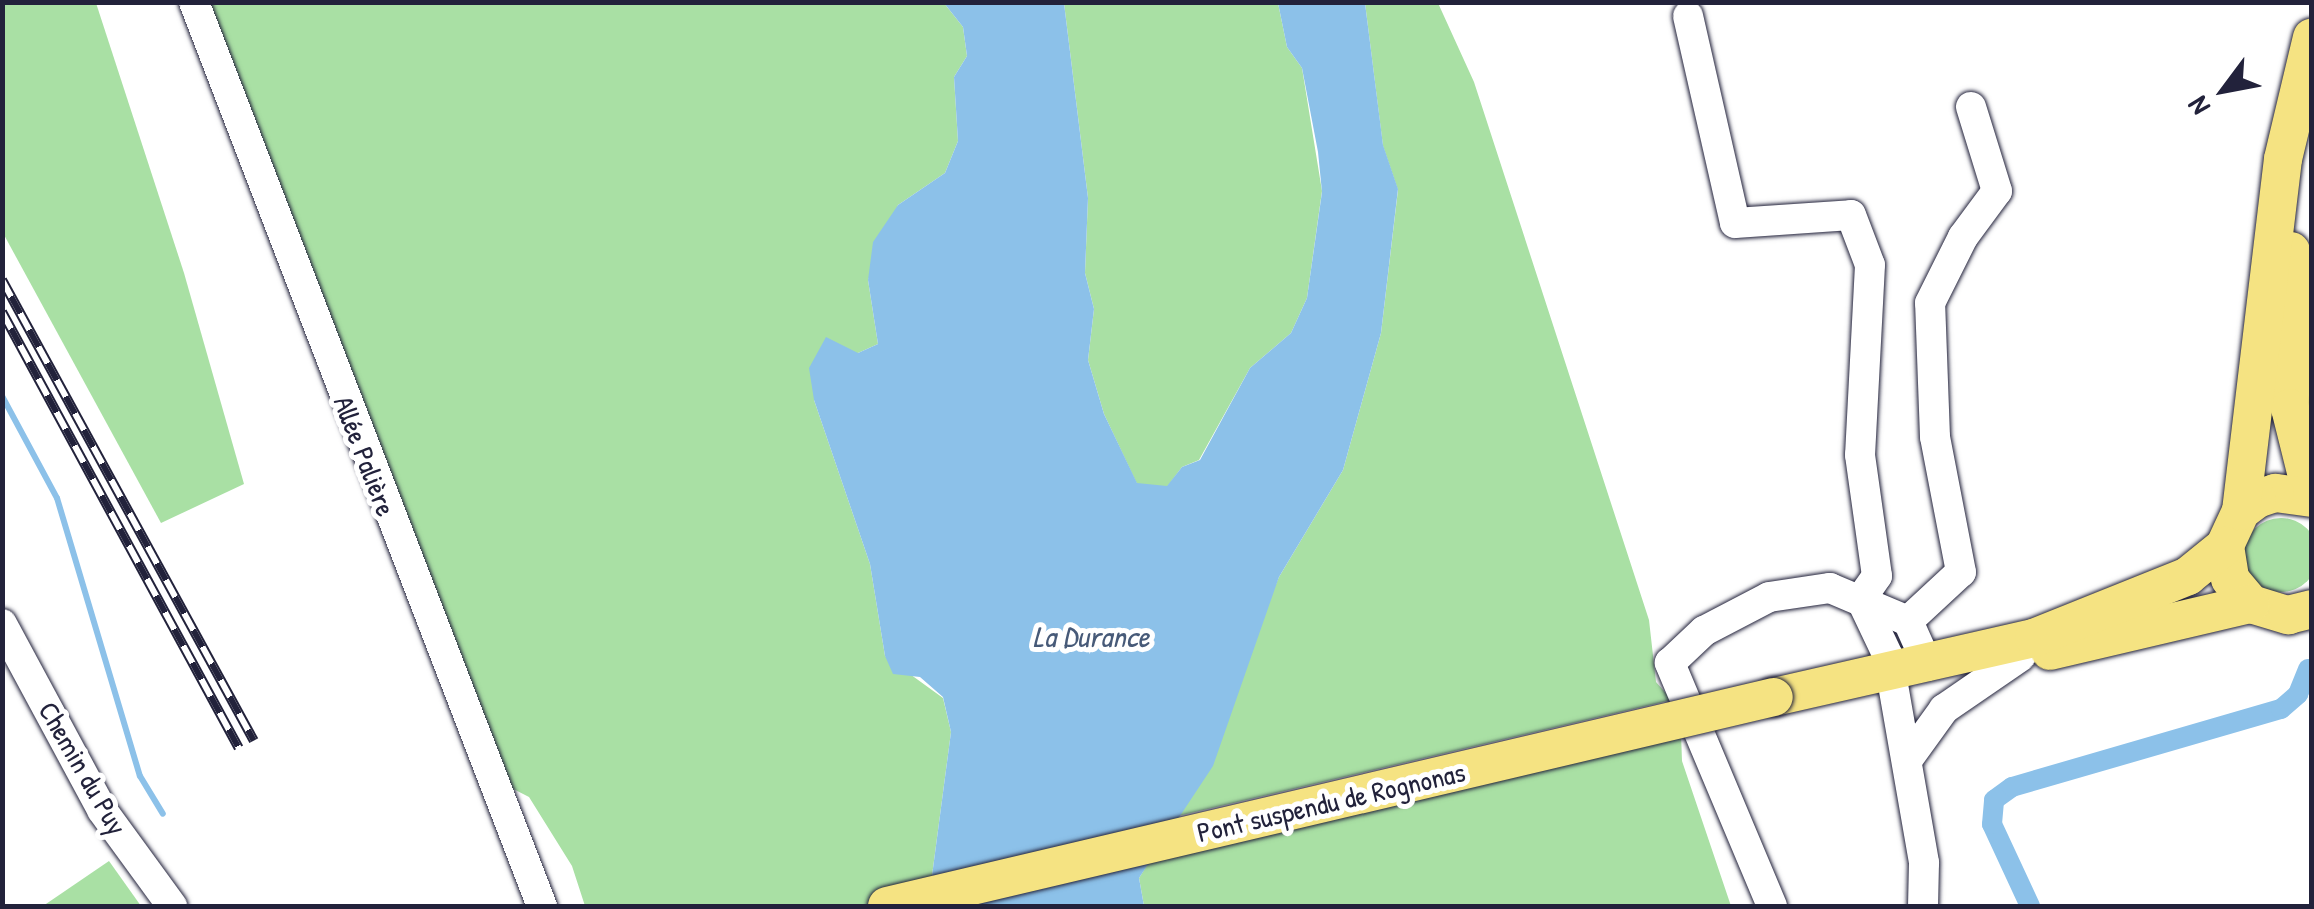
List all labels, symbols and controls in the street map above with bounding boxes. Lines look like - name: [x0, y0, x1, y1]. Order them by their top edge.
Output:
- north arrow: [2174, 40, 2274, 140]
- text: N: [2178, 90, 2219, 122]
- street label: Allée Palière: [327, 391, 403, 521]
- water label: La Durance: [1033, 618, 1149, 654]
- street label: Chemin du Puy: [32, 696, 134, 840]
- street label: Pont suspendu de Rognonas: [1194, 755, 1468, 849]

